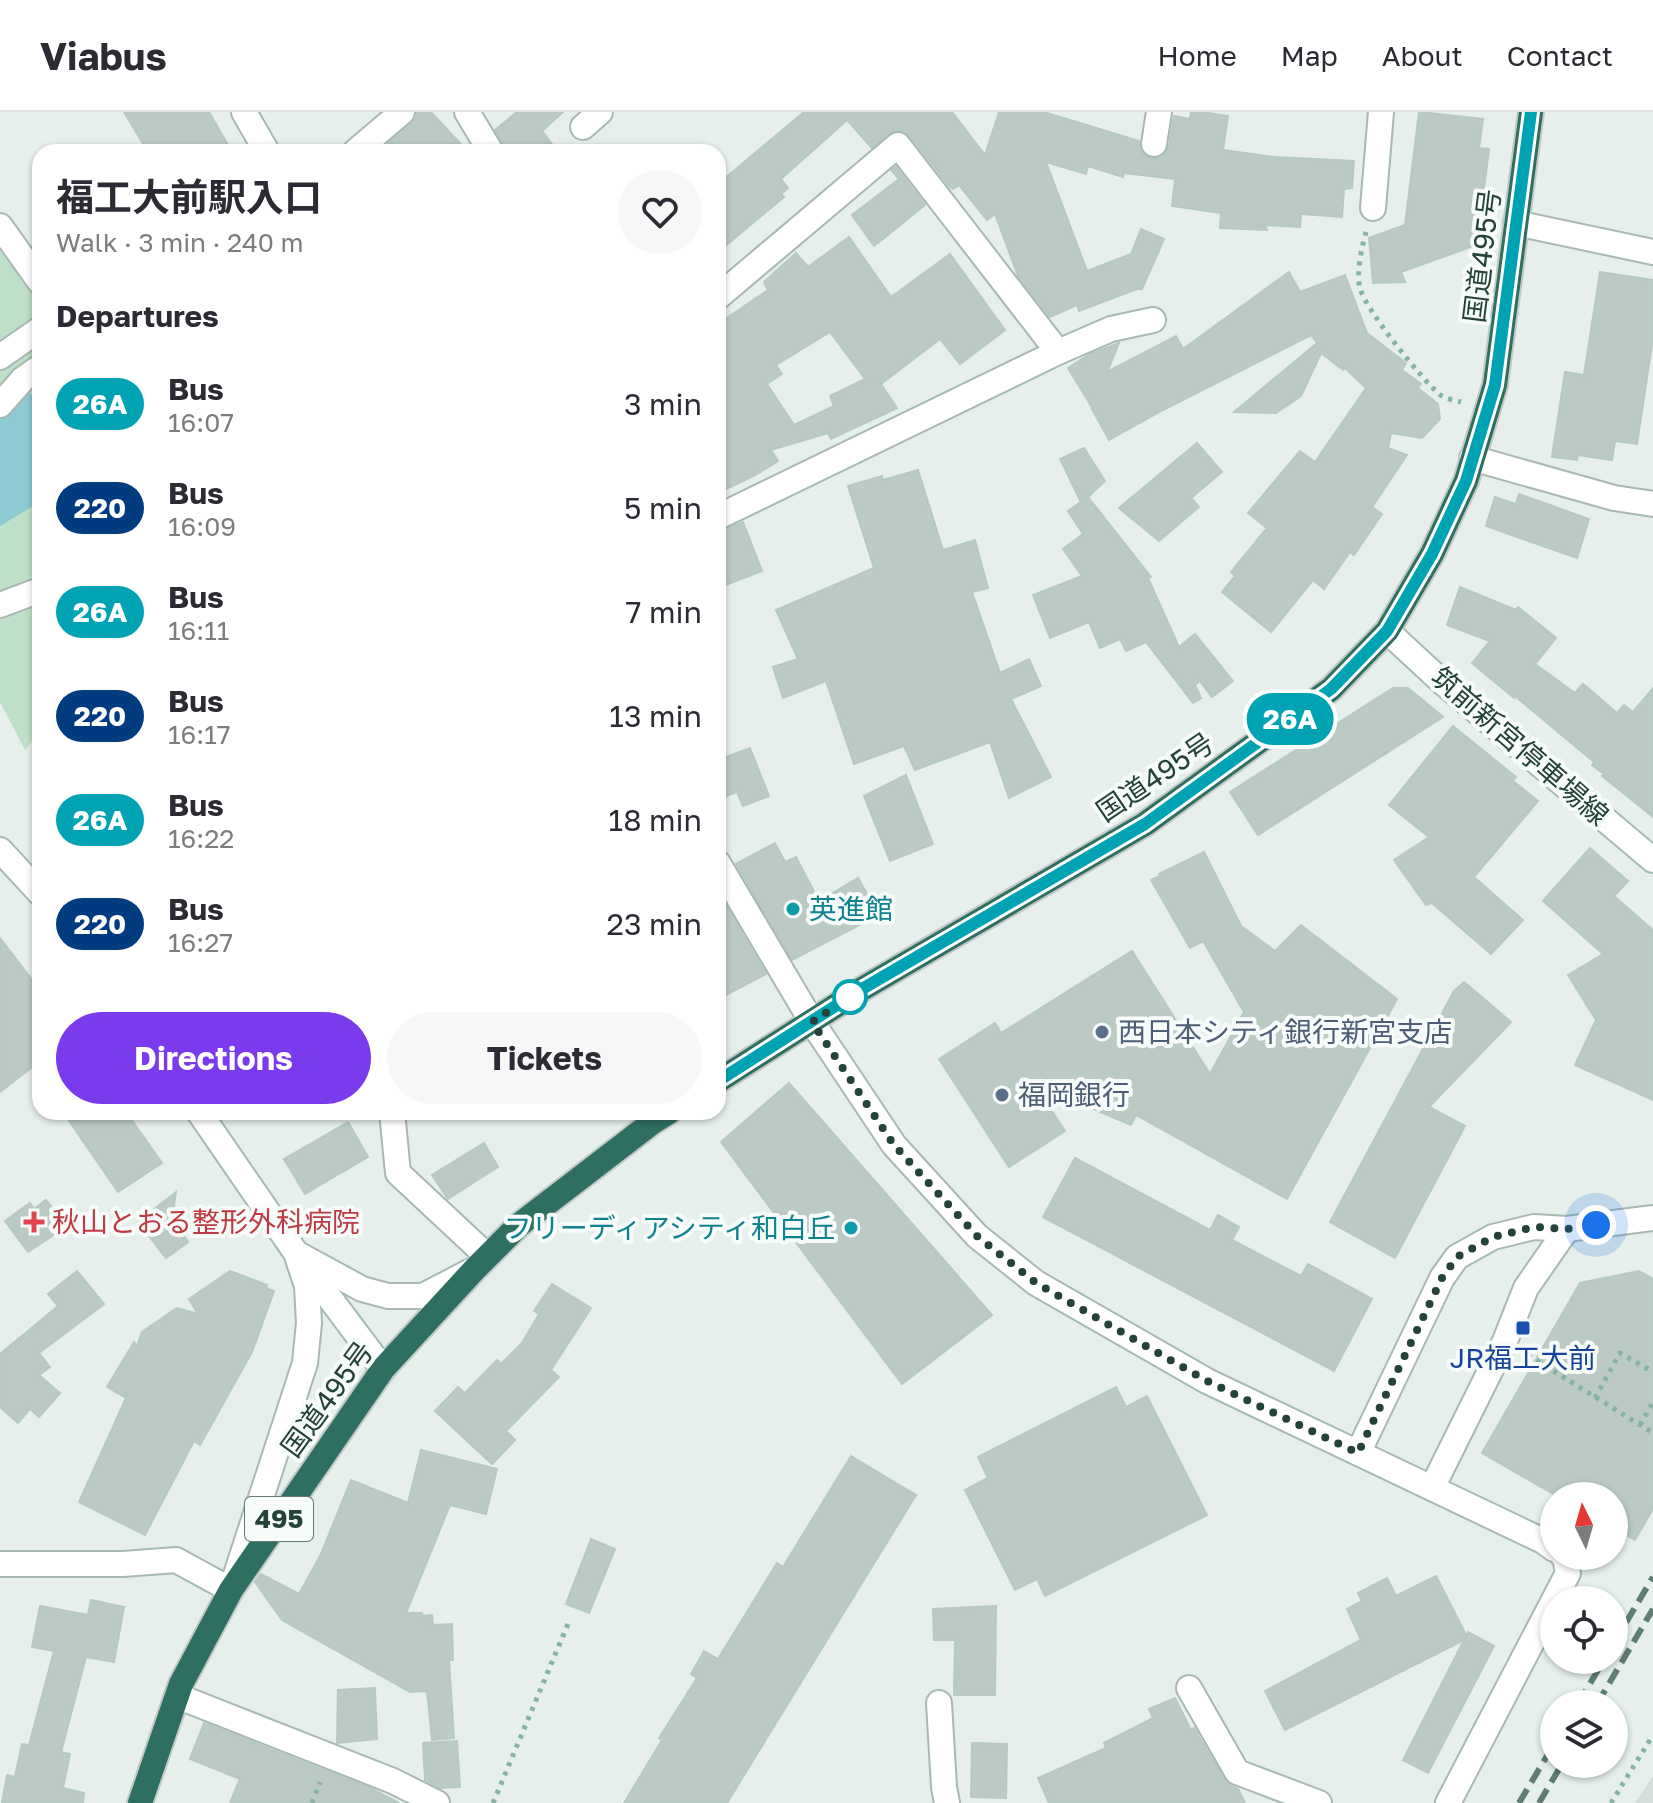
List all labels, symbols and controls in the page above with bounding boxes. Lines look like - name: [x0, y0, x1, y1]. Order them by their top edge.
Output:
- text: Viabus: [40, 33, 167, 78]
- text: Home: [1158, 39, 1237, 72]
- text: Map: [1281, 39, 1338, 72]
- text: About: [1382, 39, 1463, 72]
- text: Contact: [1507, 39, 1613, 72]
- button: heart: [618, 170, 702, 254]
- text: 福工大前駅入口: [56, 174, 322, 219]
- street label: 国道495号: [1457, 187, 1506, 325]
- text: Walk · 3 min · 240 m: [56, 227, 303, 258]
- text: Departures: [56, 298, 219, 334]
- text: Bus: [168, 371, 224, 407]
- text: 3 min: [624, 386, 702, 422]
- text: 26A: [73, 387, 127, 420]
- text: 16:07: [168, 407, 234, 438]
- text: Bus: [168, 475, 224, 511]
- text: 5 min: [624, 490, 702, 526]
- text: 220: [74, 491, 126, 524]
- text: 16:09: [168, 511, 236, 542]
- text: Bus: [168, 579, 224, 615]
- text: 7 min: [626, 594, 702, 630]
- text: 26A: [73, 595, 127, 628]
- text: 16:11: [168, 615, 229, 646]
- street label: 筑前新宮停車場線: [1425, 660, 1616, 832]
- text: Bus: [168, 683, 224, 719]
- line badge: 26A: [1244, 693, 1336, 745]
- text: 13 min: [609, 698, 702, 734]
- text: 220: [74, 699, 126, 732]
- text: 26A: [1263, 702, 1317, 735]
- text: 16:17: [168, 719, 231, 750]
- street label: 国道495号: [1090, 725, 1220, 828]
- text: Bus: [168, 787, 224, 823]
- text: 18 min: [609, 802, 702, 838]
- text: 26A: [73, 803, 127, 836]
- text: 16:22: [168, 823, 234, 854]
- text: Bus: [168, 891, 224, 927]
- place label: 英進館: [809, 892, 893, 925]
- marker: 英進館: [784, 900, 802, 918]
- text: 23 min: [607, 906, 702, 942]
- text: 220: [74, 907, 126, 940]
- text: 16:27: [168, 927, 233, 958]
- unlabelled marker: [833, 980, 867, 1014]
- button: Directions: [56, 1012, 371, 1104]
- button: Tickets: [387, 1012, 702, 1104]
- place label: 西日本シティ銀行新宮支店: [1118, 1015, 1452, 1048]
- marker: 西日本シティ銀行新宮支店: [1093, 1023, 1111, 1041]
- place label: 福岡銀行: [1018, 1078, 1130, 1111]
- marker: 福岡銀行: [993, 1086, 1011, 1104]
- place label: 秋山とおる整形外科病院: [52, 1205, 360, 1238]
- your location: [1576, 1205, 1616, 1245]
- marker: 秋山とおる整形外科病院: [23, 1211, 45, 1233]
- place label: フリーディアシティ和白丘: [504, 1211, 835, 1244]
- marker: フリーディアシティ和白丘: [842, 1219, 860, 1237]
- marker: JR福工大前: [1514, 1319, 1532, 1337]
- street label: 国道495号: [274, 1335, 379, 1463]
- place label: JR福工大前: [1450, 1341, 1596, 1374]
- north arrow: [1540, 1482, 1628, 1570]
- map controls: [1540, 1482, 1628, 1778]
- road number: 495: [245, 1497, 313, 1541]
- button: locate: [1540, 1586, 1628, 1674]
- button: layers: [1540, 1690, 1628, 1778]

